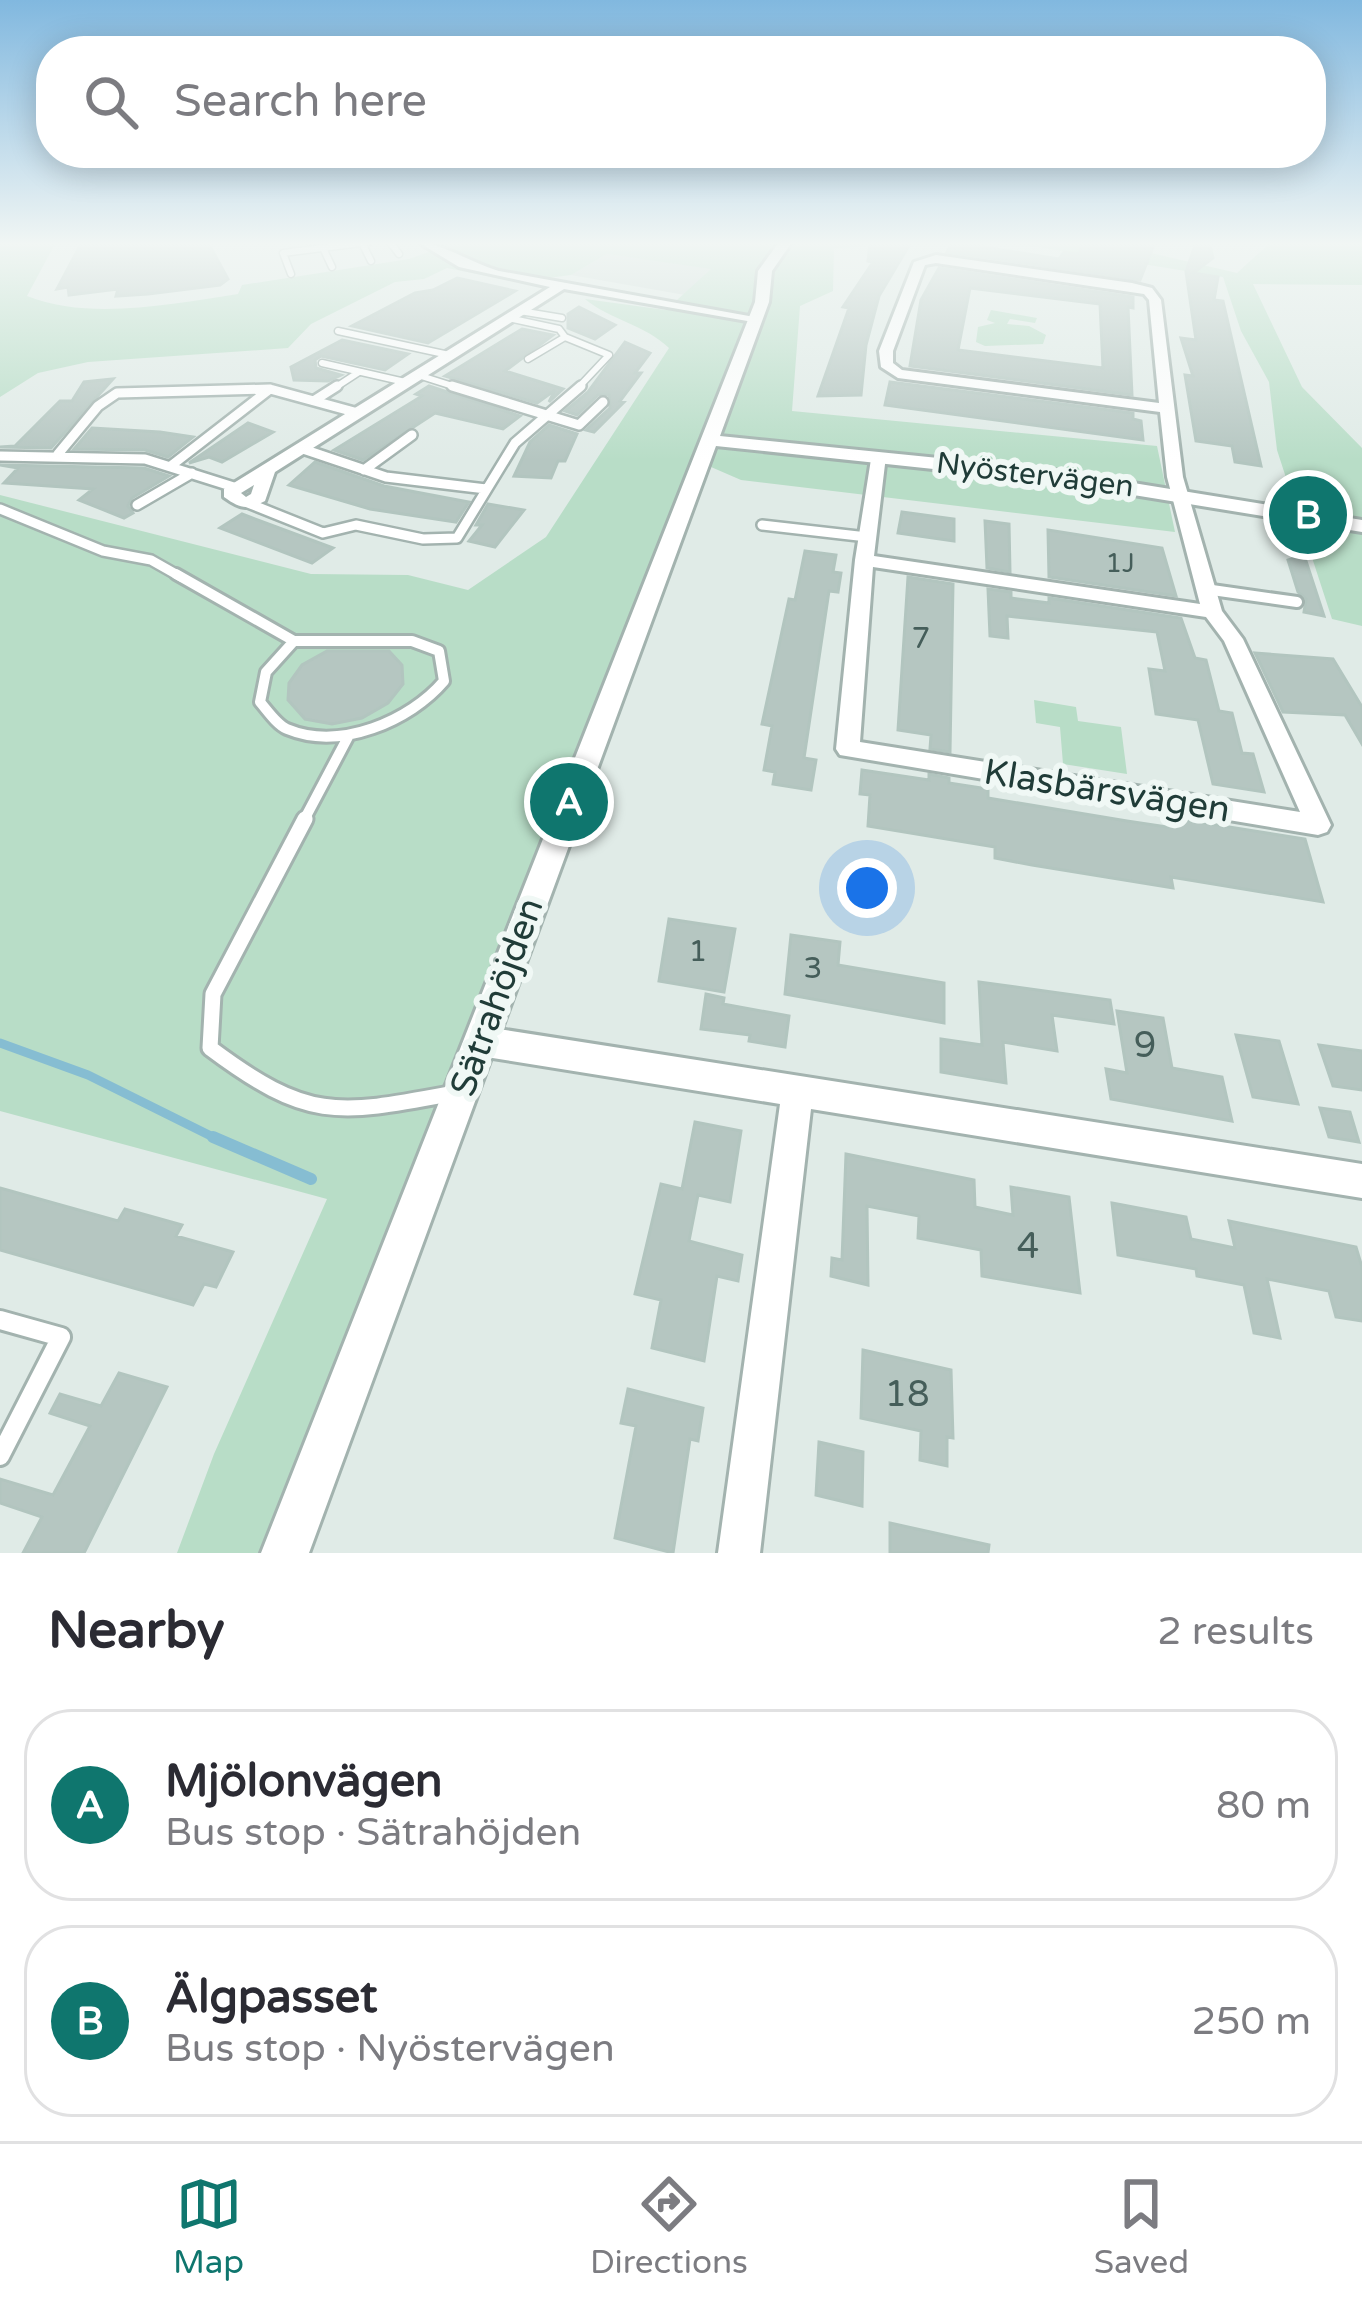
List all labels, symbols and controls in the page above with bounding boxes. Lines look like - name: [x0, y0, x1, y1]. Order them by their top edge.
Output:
- search box: [36, 36, 1326, 168]
- icon: search: [78, 69, 144, 135]
- text: Search here: [174, 75, 427, 129]
- street label: Nyöstervägen: [934, 445, 1136, 505]
- pin: B: [1269, 470, 1347, 560]
- house number: 1J: [1105, 547, 1135, 580]
- house number: 7: [912, 620, 930, 657]
- street label: Klasbärsvägen: [981, 750, 1233, 832]
- pin: A: [530, 757, 608, 847]
- your location: [837, 858, 897, 918]
- street label: Sätrahöjden: [441, 892, 553, 1102]
- house number: 1: [689, 933, 707, 970]
- house number: 3: [804, 950, 822, 987]
- house number: 9: [1134, 1024, 1156, 1067]
- house number: 4: [1017, 1225, 1039, 1268]
- house number: 18: [884, 1373, 930, 1416]
- text: Nearby: [48, 1600, 225, 1662]
- text: 2 results: [1157, 1608, 1314, 1655]
- text: Mjölonvägen: [165, 1755, 443, 1809]
- text: A: [75, 1782, 105, 1829]
- text: 80 m: [1216, 1782, 1311, 1829]
- text: Bus stop · Sätrahöjden: [165, 1809, 581, 1856]
- text: Älgpasset: [165, 1971, 377, 2025]
- text: B: [76, 1998, 104, 2045]
- text: 250 m: [1192, 1998, 1311, 2045]
- text: Bus stop · Nyöstervägen: [165, 2025, 615, 2072]
- tab: Map: [173, 2171, 244, 2282]
- tab: Directions: [590, 2171, 748, 2282]
- tab: Saved: [1094, 2171, 1189, 2282]

